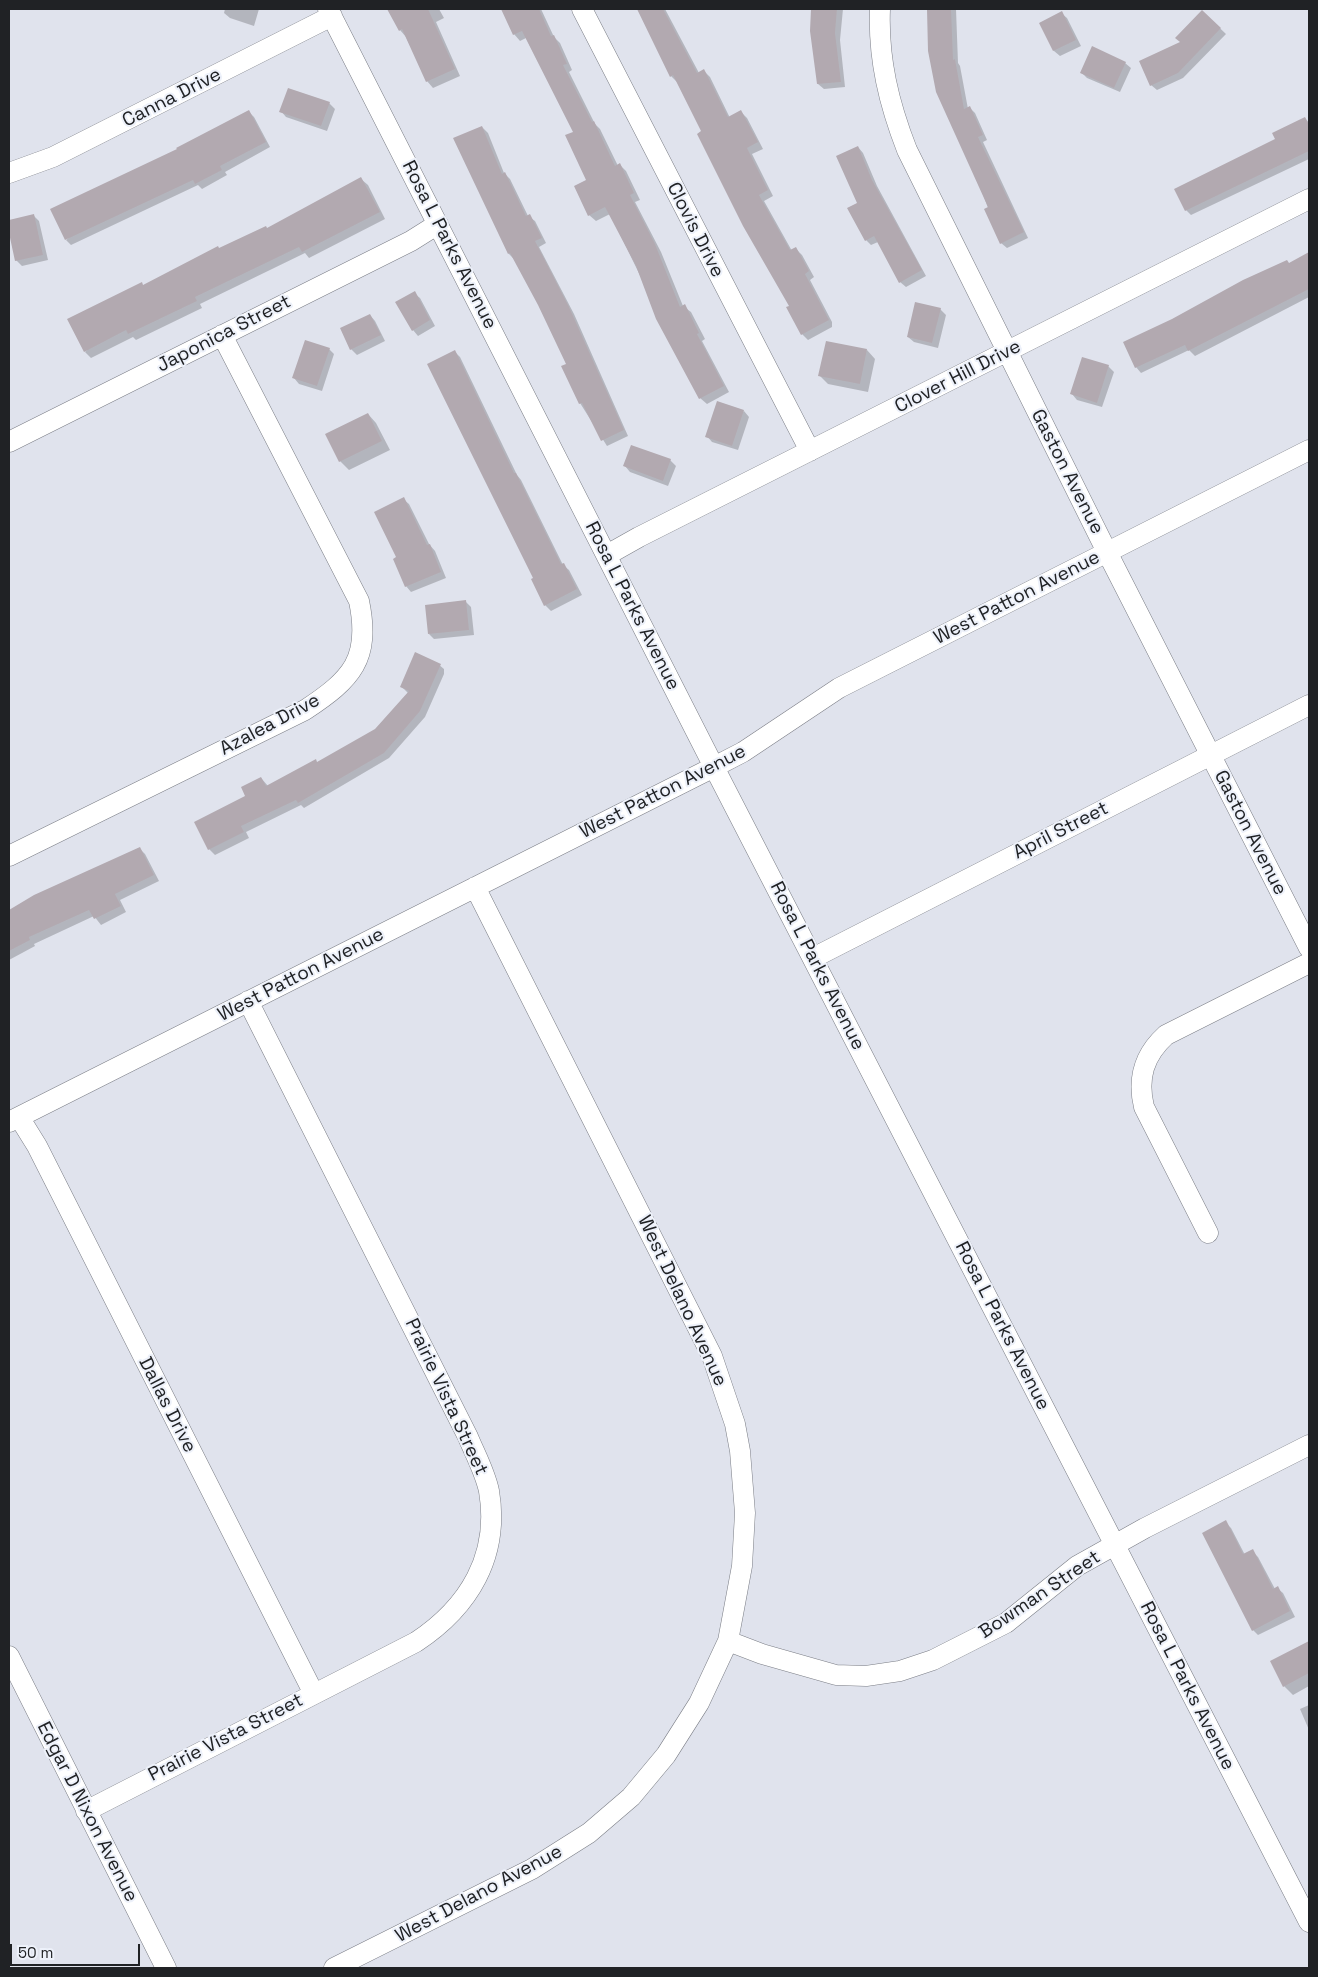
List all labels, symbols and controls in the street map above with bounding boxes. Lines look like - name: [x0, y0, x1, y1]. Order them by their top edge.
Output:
- street label: Canna Drive: [119, 63, 225, 133]
- street label: Rosa L Parks Avenue: [397, 157, 501, 333]
- street label: Clovis Drive: [661, 179, 729, 281]
- street label: Japonica Street: [153, 290, 295, 378]
- street label: Clover Hill Drive: [891, 335, 1025, 419]
- street label: Gaston Avenue: [1026, 406, 1108, 538]
- street label: Rosa L Parks Avenue: [580, 518, 684, 694]
- street label: West Patton Avenue: [930, 546, 1104, 650]
- street label: Azalea Drive: [216, 689, 324, 761]
- street label: West Patton Avenue: [576, 740, 750, 844]
- street label: Gaston Avenue: [1209, 767, 1291, 899]
- street label: April Street: [1010, 797, 1112, 865]
- street label: Rosa L Parks Avenue: [765, 878, 869, 1054]
- street label: West Patton Avenue: [214, 923, 388, 1027]
- street label: West Delano Avenue: [632, 1212, 732, 1390]
- street label: Rosa L Parks Avenue: [950, 1238, 1054, 1414]
- street label: Prairie Vista Street: [400, 1315, 492, 1479]
- street label: Dallas Drive: [133, 1353, 201, 1457]
- street label: Bowman Street: [975, 1546, 1105, 1644]
- street label: Rosa L Parks Avenue: [1135, 1598, 1239, 1774]
- street label: Prairie Vista Street: [145, 1689, 307, 1787]
- street label: Edgar D Nixon Avenue: [32, 1718, 142, 1906]
- street label: West Delano Avenue: [392, 1840, 566, 1948]
- scale bar: [12, 1934, 142, 1966]
- text: 50 m: [18, 1943, 53, 1962]

